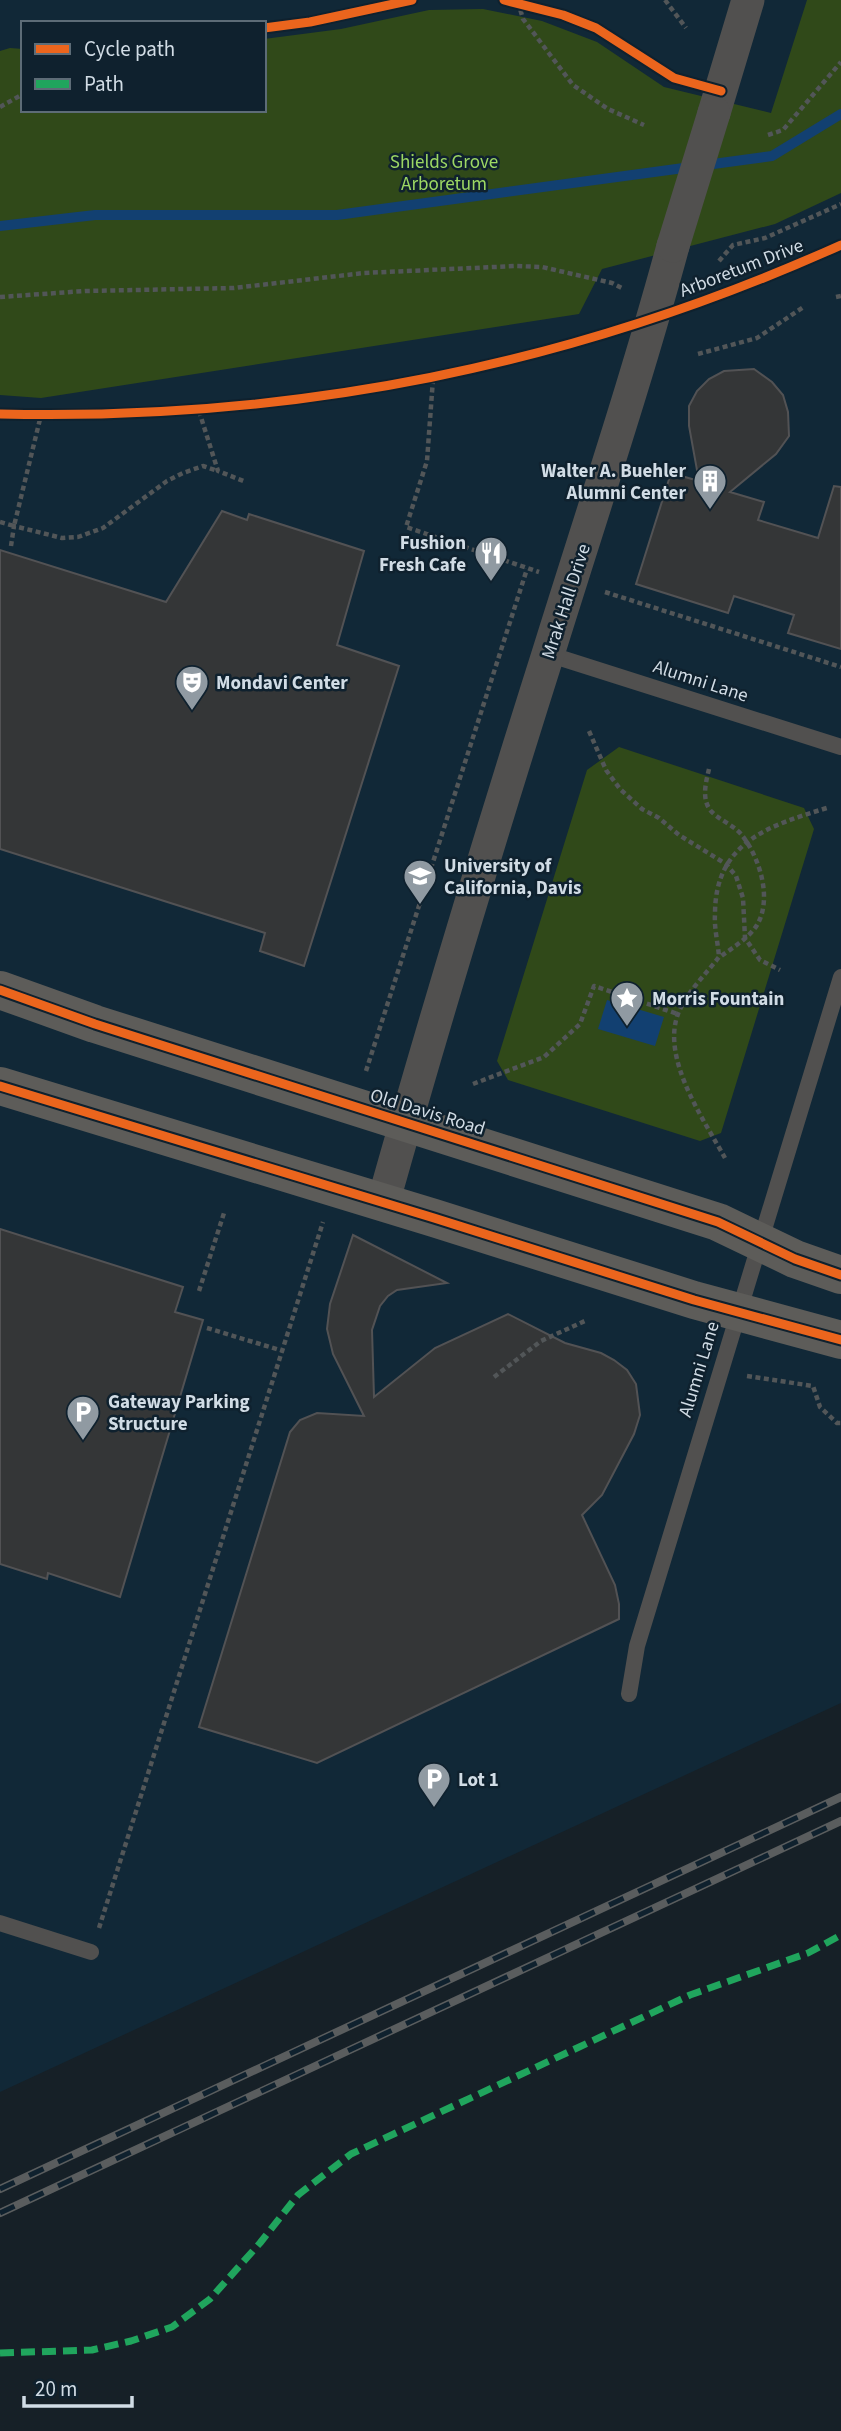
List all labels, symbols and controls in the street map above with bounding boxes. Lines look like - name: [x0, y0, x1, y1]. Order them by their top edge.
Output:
- legend: [21, 21, 266, 112]
- text: Cycle path: [84, 34, 175, 64]
- text: Path: [84, 69, 124, 99]
- park label: Shields Grove Arboretum: [390, 149, 498, 198]
- street label: Arboretum Drive: [676, 232, 807, 304]
- place label: Walter A. Buehler Alumni Center: [541, 458, 686, 507]
- building icon: Walter A. Buehler Alumni Center: [691, 462, 729, 511]
- place label: Fushion Fresh Cafe: [379, 530, 466, 579]
- restaurant icon: Fushion Fresh Cafe: [472, 534, 510, 583]
- street label: Mrak Hall Drive: [535, 541, 598, 662]
- street label: Alumni Lane: [649, 653, 752, 710]
- theatre icon: Mondavi Center: [173, 663, 211, 712]
- place label: Mondavi Center: [216, 670, 348, 697]
- place label: University of California, Davis: [444, 853, 581, 902]
- school or university icon: University of California, Davis: [401, 857, 439, 906]
- place icon: Morris Fountain: [608, 979, 646, 1028]
- place label: Morris Fountain: [652, 986, 784, 1013]
- street label: Old Davis Road: [367, 1082, 488, 1143]
- street label: Alumni Lane: [672, 1318, 727, 1421]
- place label: Gateway Parking Structure: [108, 1389, 250, 1438]
- parking icon: Gateway Parking Structure: [64, 1393, 102, 1442]
- parking icon: Lot 1: [415, 1760, 453, 1809]
- place label: Lot 1: [458, 1767, 499, 1794]
- scale bar: [24, 2364, 133, 2408]
- text: 20 m: [35, 2374, 77, 2404]

